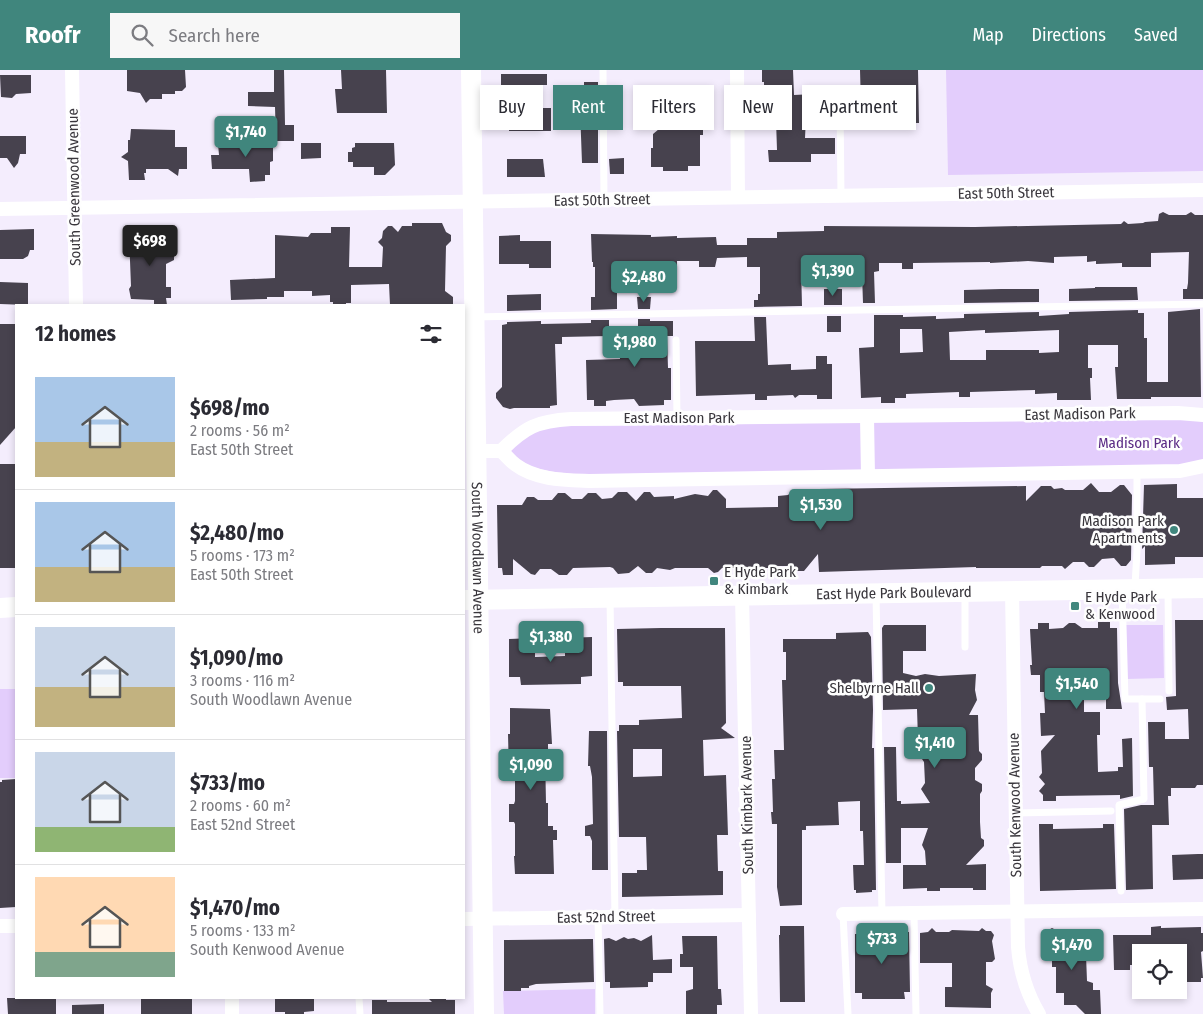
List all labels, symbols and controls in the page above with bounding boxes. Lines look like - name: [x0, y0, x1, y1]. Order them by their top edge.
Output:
- search box: [110, 13, 460, 58]
- text: Roofr: [25, 21, 80, 49]
- icon: search: [128, 21, 156, 49]
- text: Search here: [168, 24, 260, 47]
- text: Map: [972, 24, 1004, 46]
- text: Directions: [1032, 24, 1106, 46]
- text: Saved: [1134, 24, 1178, 46]
- chip: Buy: [480, 85, 543, 130]
- chip: Rent: [553, 85, 623, 130]
- chip: Filters: [633, 85, 714, 130]
- chip: New: [724, 85, 792, 130]
- chip: Apartment: [802, 85, 916, 130]
- street label: South Greenwood Avenue: [64, 108, 84, 266]
- pin: $1,740: [205, 116, 287, 158]
- text: $1,740: [225, 122, 267, 141]
- street label: East 50th Street: [957, 183, 1055, 203]
- street label: East 50th Street: [553, 190, 651, 210]
- pin: $698: [120, 224, 180, 267]
- text: $698: [134, 231, 166, 250]
- pin: $1,390: [792, 254, 874, 297]
- pin: $2,480: [603, 260, 685, 303]
- text: $1,390: [812, 261, 854, 280]
- text: $2,480: [622, 267, 666, 286]
- icon: filters: [417, 320, 445, 348]
- text: 12 homes: [35, 321, 116, 347]
- pin: $1,980: [594, 326, 676, 368]
- text: $1,980: [614, 332, 656, 351]
- text: $698/mo: [190, 395, 270, 421]
- icon: home: [75, 397, 135, 457]
- street label: East Madison Park: [1024, 404, 1136, 424]
- street label: East Madison Park: [623, 409, 735, 427]
- text: 2 rooms · 56 m²: [190, 421, 290, 440]
- park label: Madison Park: [1098, 434, 1180, 452]
- text: East 50th Street: [190, 440, 293, 459]
- street label: South Woodlawn Avenue: [468, 482, 488, 634]
- pin: $1,530: [780, 488, 862, 531]
- text: $1,530: [800, 495, 842, 514]
- place label: Madison Park Apartments: [1082, 512, 1164, 547]
- text: $2,480/mo: [190, 520, 284, 546]
- icon: home: [75, 522, 135, 582]
- marker: Madison Park Apartments: [1168, 524, 1180, 536]
- text: 5 rooms · 173 m²: [190, 546, 295, 565]
- place label: E Hyde Park & Kimbark: [724, 563, 796, 598]
- text: East 50th Street: [190, 565, 293, 584]
- marker: E Hyde Park & Kimbark: [708, 575, 720, 587]
- street label: East Hyde Park Boulevard: [816, 583, 972, 603]
- place label: E Hyde Park & Kenwood: [1085, 588, 1157, 623]
- marker: E Hyde Park & Kenwood: [1069, 600, 1081, 612]
- pin: $1,380: [510, 620, 592, 663]
- text: $1,380: [530, 627, 572, 646]
- text: $1,090/mo: [190, 645, 283, 671]
- icon: home: [75, 647, 135, 707]
- pin: $1,540: [1036, 668, 1118, 710]
- text: 3 rooms · 116 m²: [190, 671, 295, 690]
- text: $1,540: [1056, 674, 1098, 693]
- place label: Shelbyrne Hall: [829, 679, 919, 697]
- marker: Shelbyrne Hall: [923, 682, 935, 694]
- text: South Woodlawn Avenue: [190, 690, 352, 709]
- pin: $1,410: [894, 726, 976, 769]
- street label: South Kenwood Avenue: [1005, 732, 1025, 878]
- text: $1,410: [915, 733, 955, 752]
- street label: South Kimbark Avenue: [737, 735, 757, 875]
- pin: $1,090: [490, 748, 572, 791]
- text: $1,090: [509, 755, 553, 774]
- text: $733/mo: [190, 770, 265, 796]
- icon: home: [75, 772, 135, 832]
- text: 2 rooms · 60 m²: [190, 796, 291, 815]
- text: East 52nd Street: [190, 815, 295, 834]
- text: $1,470/mo: [190, 895, 280, 921]
- icon: home: [75, 897, 135, 957]
- street label: East 52nd Street: [557, 907, 656, 927]
- text: 5 rooms · 133 m²: [190, 921, 296, 940]
- pin: $733: [852, 922, 912, 965]
- pin: $1,470: [1031, 928, 1113, 971]
- text: $733: [867, 929, 897, 948]
- text: $1,470: [1052, 935, 1092, 954]
- text: South Kenwood Avenue: [190, 940, 344, 959]
- map controls: [1132, 944, 1187, 999]
- button: locate: [1132, 944, 1187, 999]

